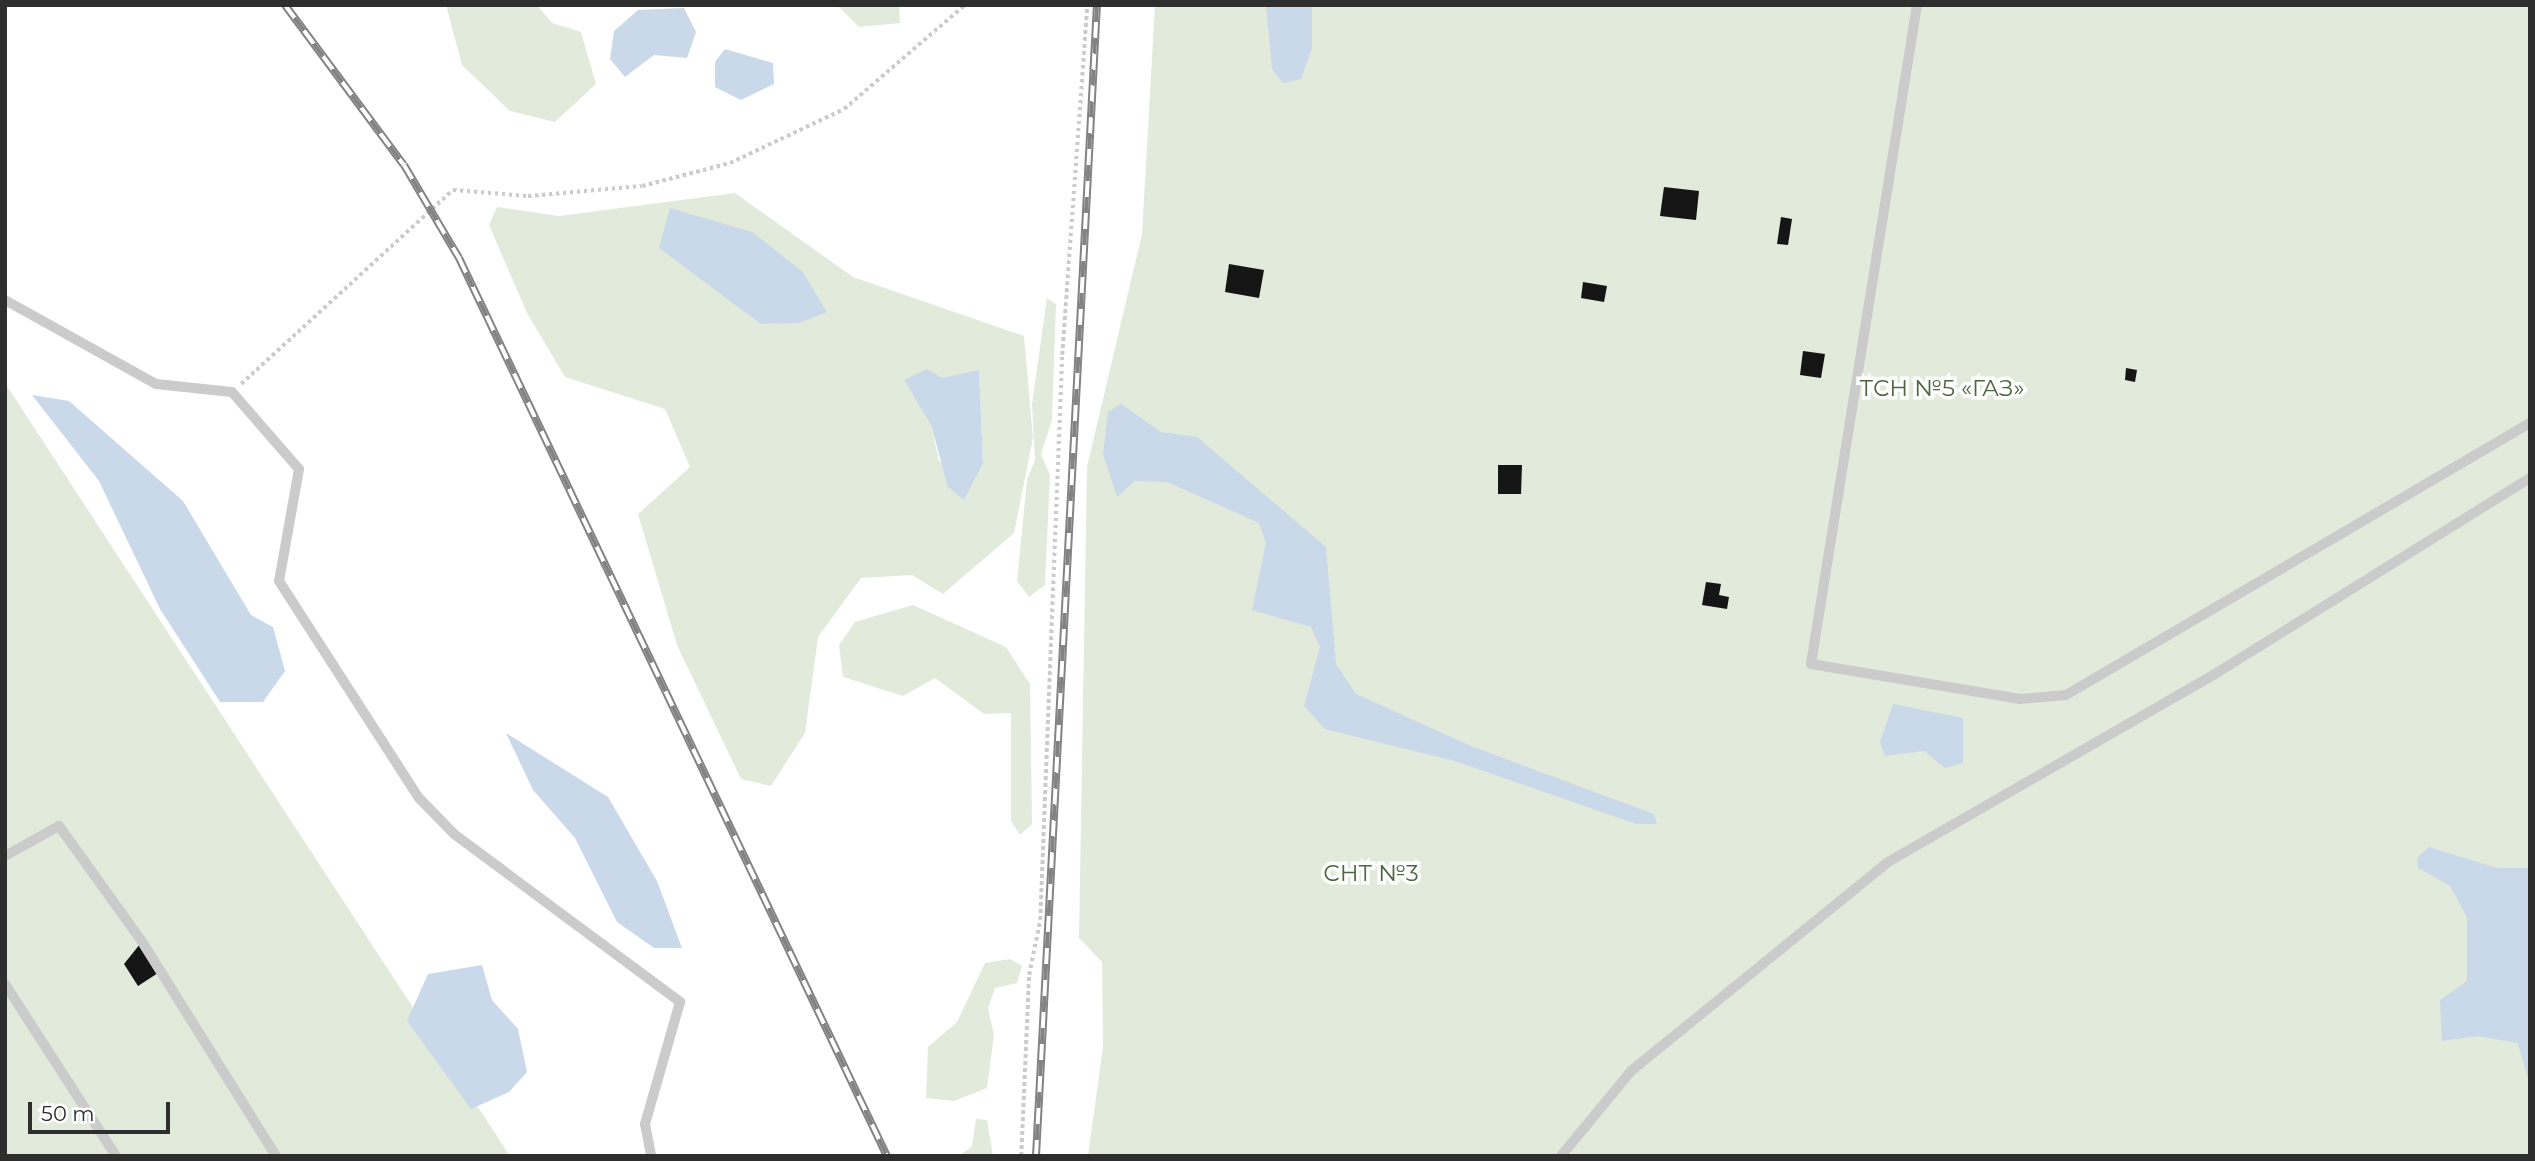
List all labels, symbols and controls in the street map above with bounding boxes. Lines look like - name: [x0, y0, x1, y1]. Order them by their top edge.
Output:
- park label: ТСН №5 «ГАЗ»: [1860, 374, 2024, 402]
- park label: СНТ №3: [1323, 859, 1419, 887]
- scale bar: [32, 1088, 173, 1132]
- text: 50 m: [41, 1101, 95, 1126]

